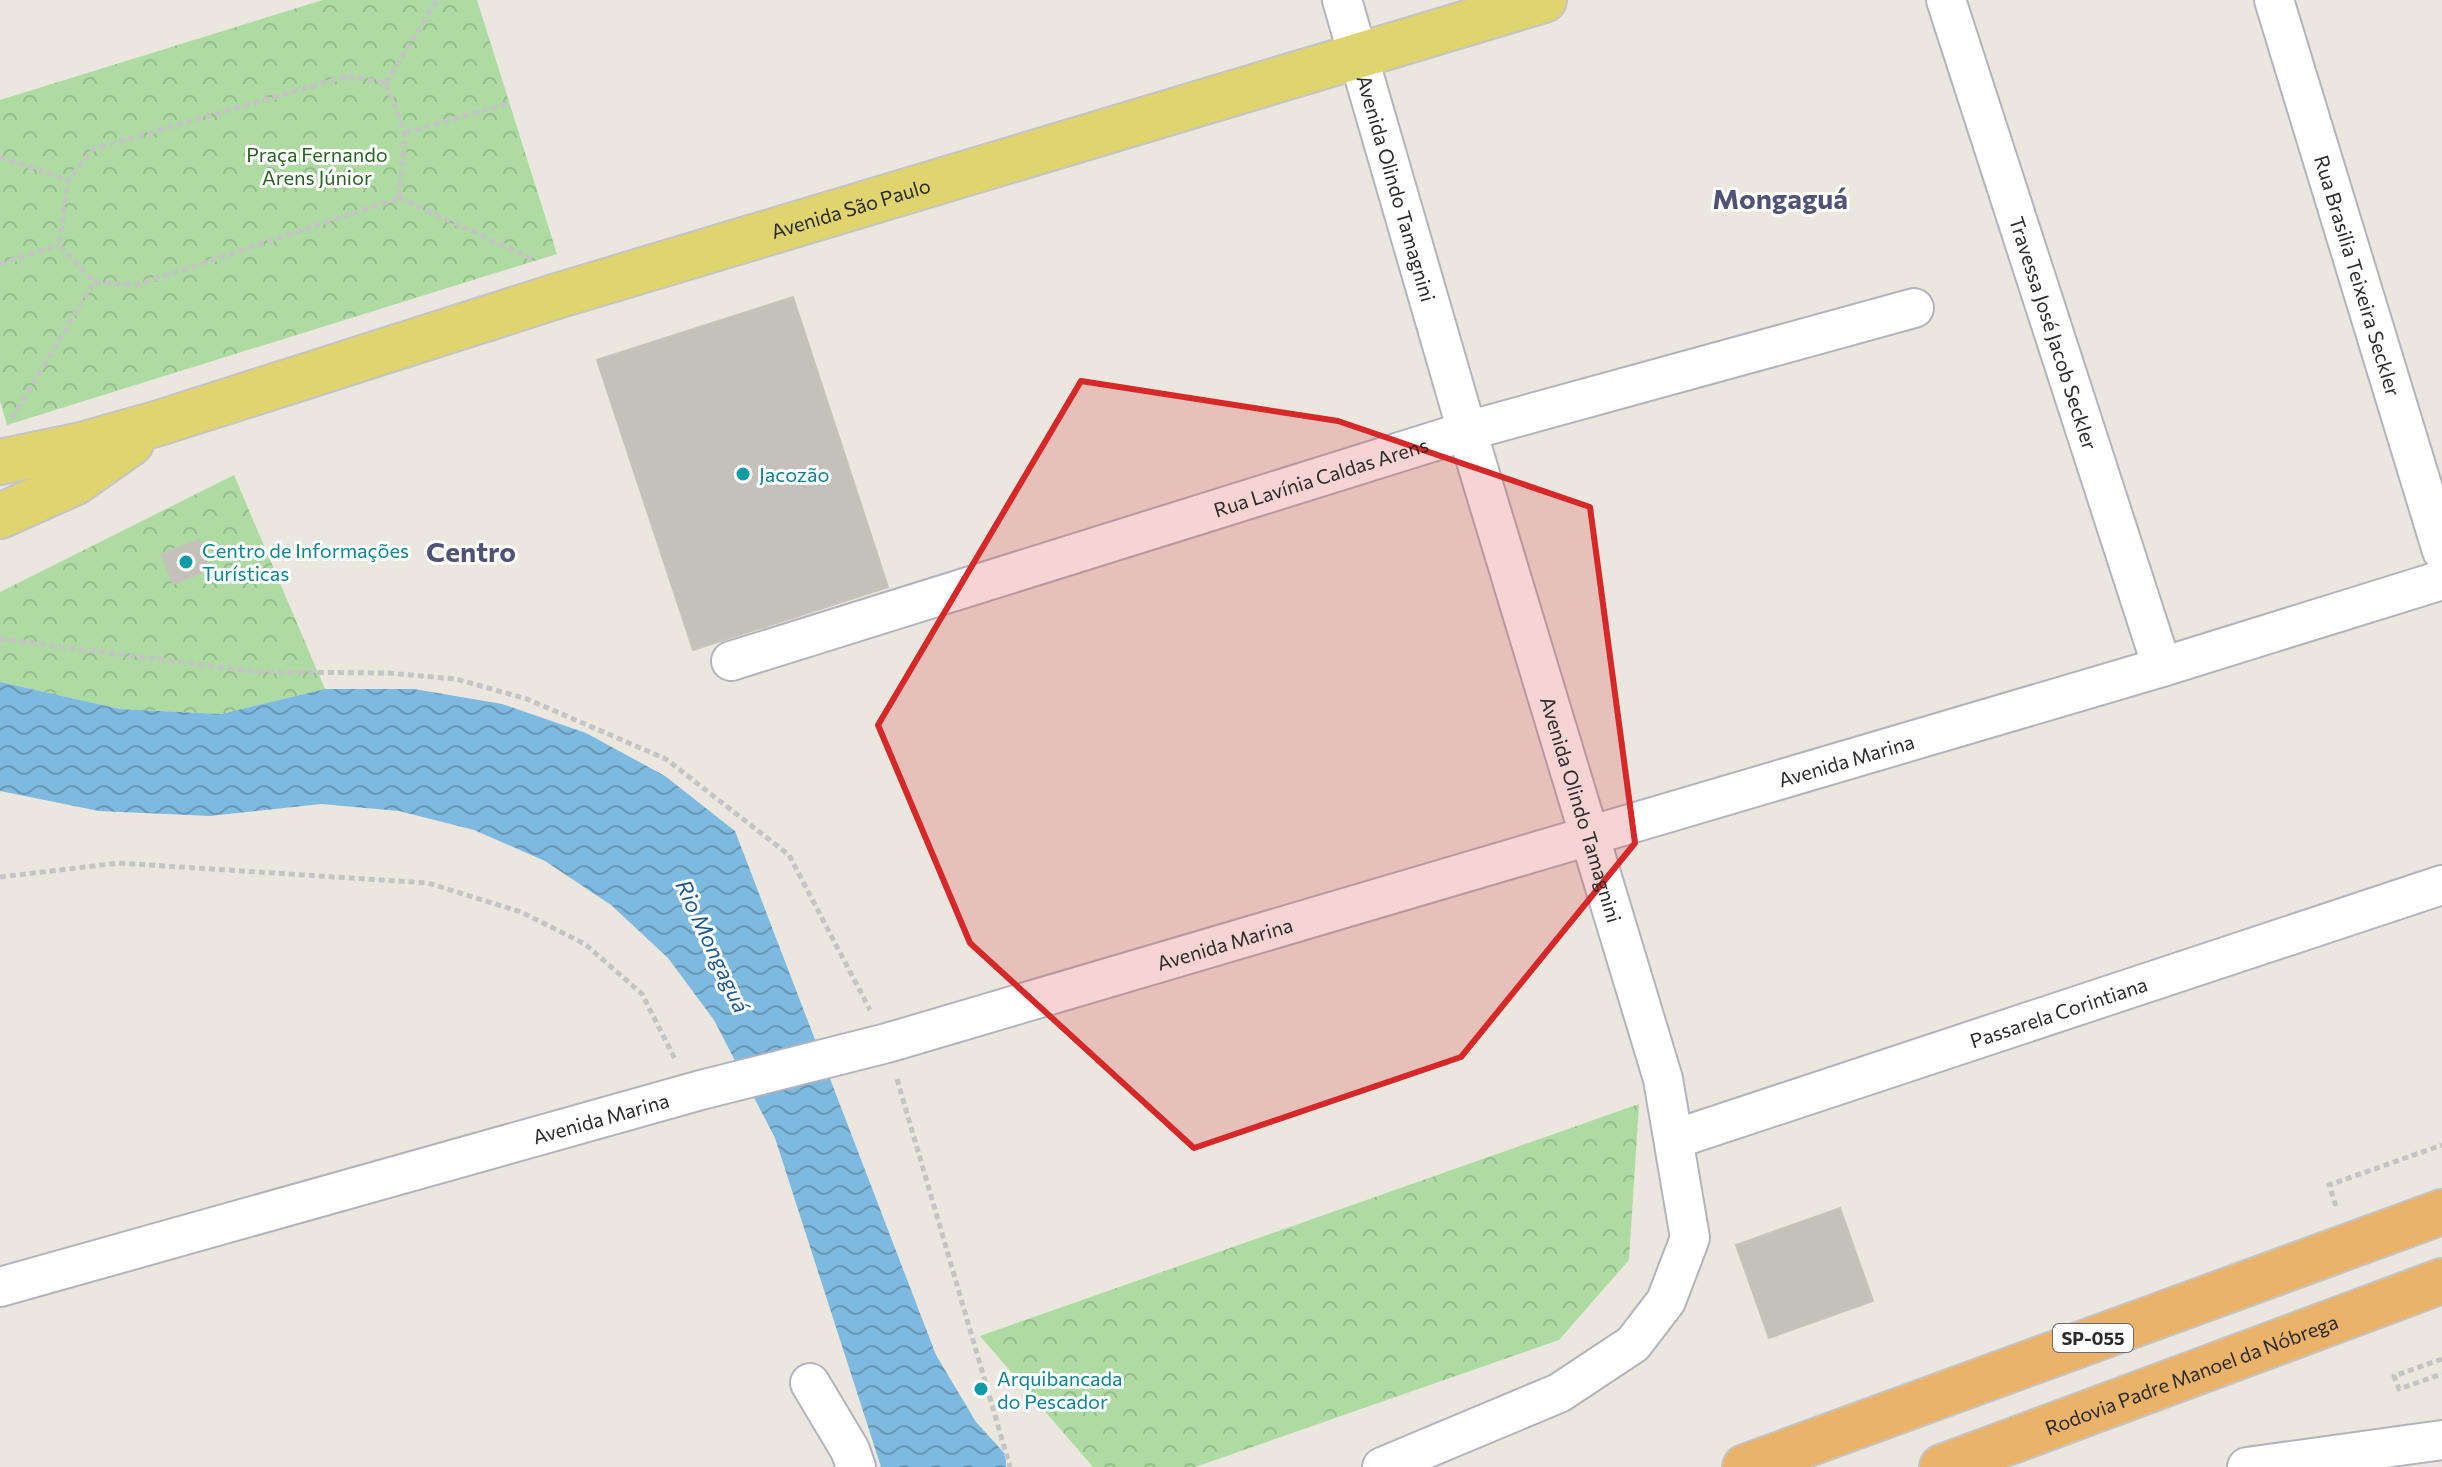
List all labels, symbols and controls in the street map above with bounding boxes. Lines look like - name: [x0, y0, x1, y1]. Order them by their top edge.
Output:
- street label: Avenida Olindo Tamagnini: [1352, 72, 1441, 304]
- park label: Praça Fernando Arens Júnior: [246, 142, 388, 189]
- street label: Rua Brasilia Teixeira Seckler: [2310, 152, 2406, 399]
- street label: Avenida São Paulo: [768, 173, 933, 243]
- district label: Mongaguá: [1712, 181, 1848, 215]
- street label: Travessa José Jacob Seckler: [2005, 213, 2103, 453]
- street label: Rua Lavínia Caldas Arens: [1211, 432, 1431, 521]
- place label: Jacozão: [759, 462, 829, 486]
- marker: Jacozão: [734, 465, 752, 483]
- district label: Centro: [426, 534, 516, 568]
- place label: Centro de Informações Turísticas: [202, 538, 409, 585]
- marker: Centro de Informações Turísticas: [177, 553, 195, 571]
- street label: Avenida Olindo Tamagnini: [1536, 693, 1627, 925]
- street label: Avenida Marina: [1775, 729, 1917, 792]
- water label: Rio Mongaguá: [670, 875, 756, 1017]
- street label: Avenida Marina: [1154, 912, 1295, 975]
- street label: Passarela Corintiana: [1967, 971, 2150, 1053]
- street label: Avenida Marina: [530, 1088, 672, 1149]
- street label: Rodovia Padre Manoel da Nóbrega: [2041, 1309, 2341, 1440]
- road number: SP-055: [2053, 1324, 2133, 1352]
- place label: Arquibancada do Pescador: [997, 1366, 1123, 1413]
- marker: Arquibancada do Pescador: [972, 1380, 990, 1398]

